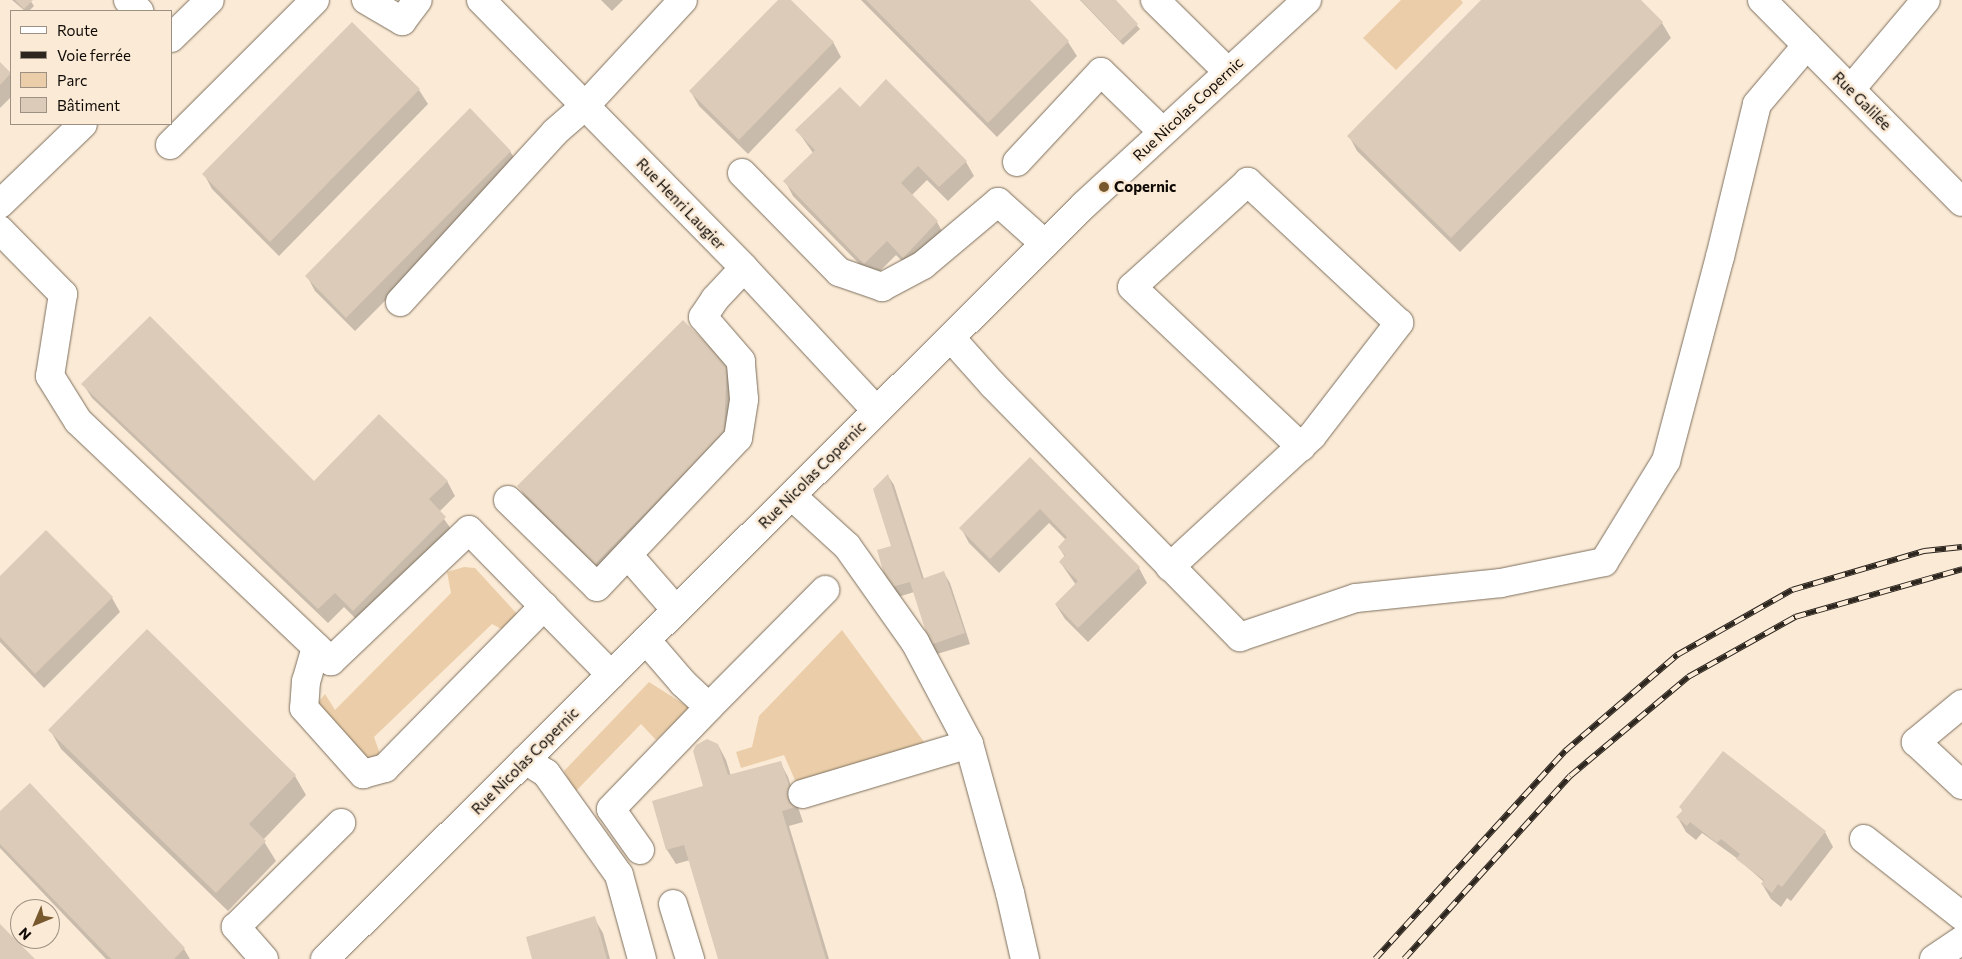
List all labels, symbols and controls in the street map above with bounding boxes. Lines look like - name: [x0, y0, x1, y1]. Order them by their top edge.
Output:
- legend: [10, 10, 172, 125]
- text: Route: [57, 21, 98, 39]
- text: Voie ferrée: [57, 46, 131, 64]
- street label: Rue Nicolas Copernic: [1129, 53, 1247, 165]
- street label: Rue Galilée: [1829, 68, 1895, 134]
- text: Parc: [57, 71, 87, 89]
- text: Bâtiment: [57, 96, 120, 114]
- street label: Rue Henri Laugier: [633, 154, 729, 254]
- place label: Copernic: [1114, 178, 1176, 196]
- marker: Copernic: [1098, 181, 1110, 193]
- street label: Rue Nicolas Copernic: [755, 418, 869, 532]
- street label: Rue Nicolas Copernic: [468, 704, 582, 818]
- north arrow: [10, 899, 60, 949]
- text: N: [15, 925, 34, 944]

